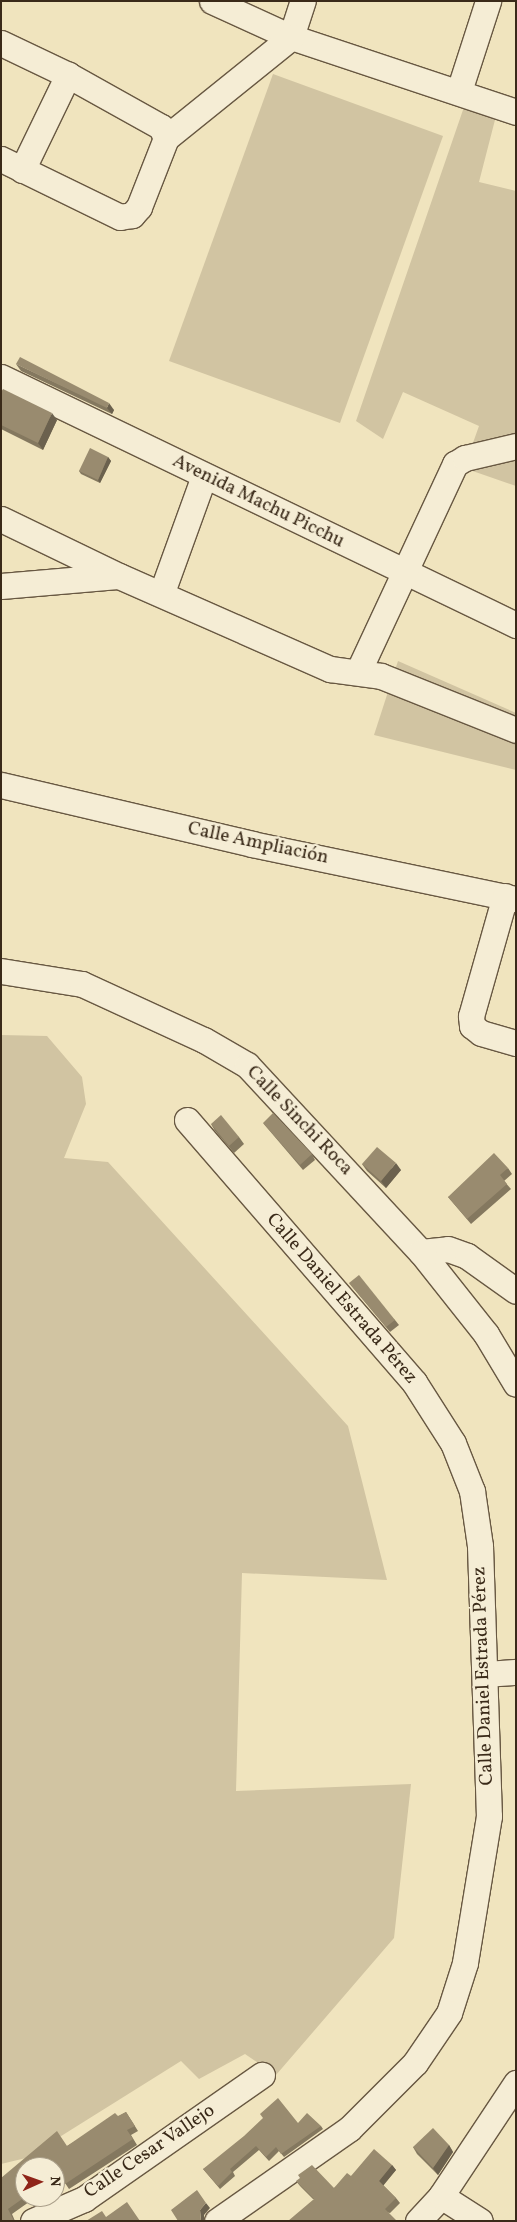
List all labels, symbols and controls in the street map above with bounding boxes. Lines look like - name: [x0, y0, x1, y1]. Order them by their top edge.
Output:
- street label: Avenida Machu Picchu: [168, 450, 348, 554]
- street label: Calle Ampliación: [185, 818, 331, 870]
- street label: Calle Sinchi Roca: [241, 1062, 357, 1180]
- street label: Calle Daniel Estrada Pérez: [261, 1209, 421, 1389]
- street label: Calle Daniel Estrada Pérez: [469, 1566, 499, 1786]
- street label: Calle Cesar Vallejo: [80, 2100, 220, 2204]
- north arrow: [15, 2157, 65, 2207]
- text: N: [45, 2176, 64, 2187]

